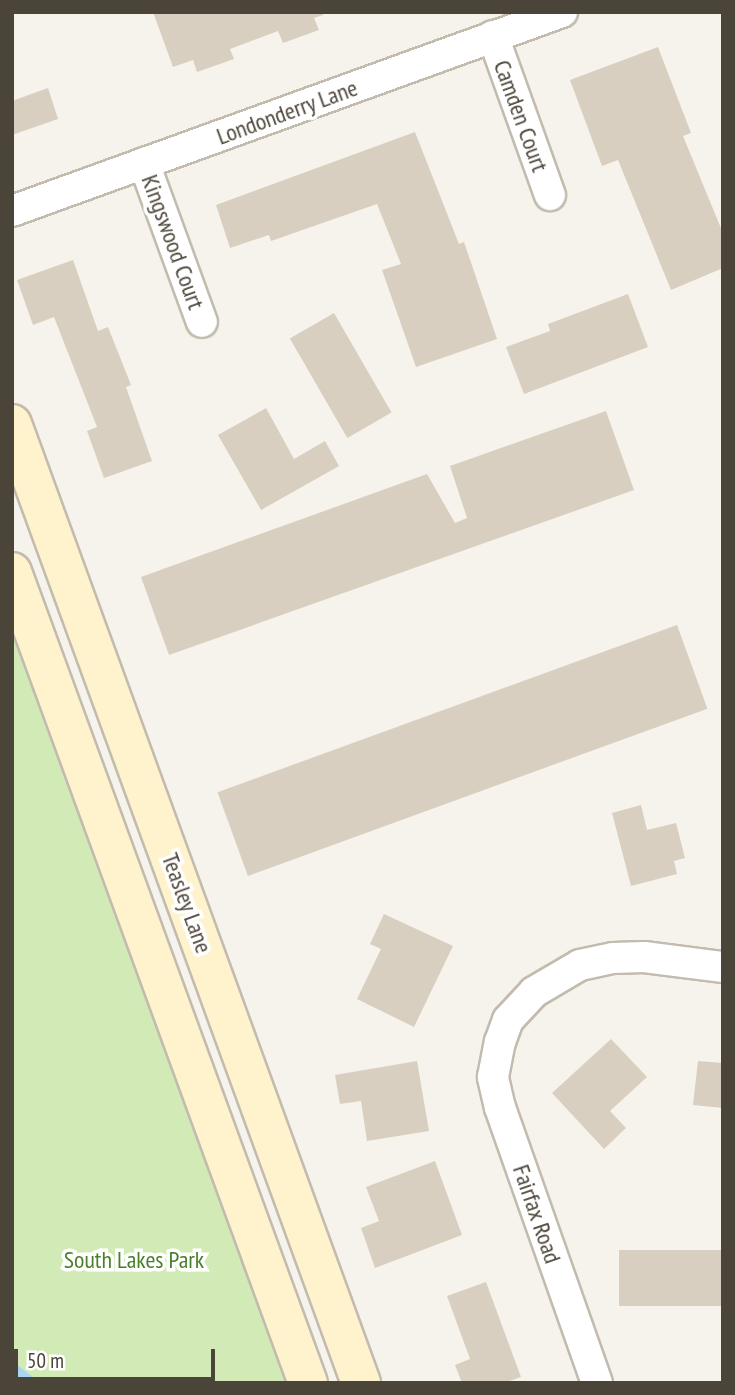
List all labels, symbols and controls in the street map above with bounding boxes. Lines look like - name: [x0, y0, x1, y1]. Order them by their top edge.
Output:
- street label: Camden Court: [488, 56, 554, 176]
- street label: Londonderry Lane: [212, 73, 362, 151]
- street label: Kingswood Court: [135, 171, 211, 313]
- street label: Teasley Lane: [156, 849, 218, 957]
- street label: Fairfax Road: [507, 1161, 567, 1267]
- park label: South Lakes Park: [64, 1246, 204, 1274]
- scale bar: [18, 1336, 219, 1380]
- text: 50 m: [27, 1347, 64, 1374]

